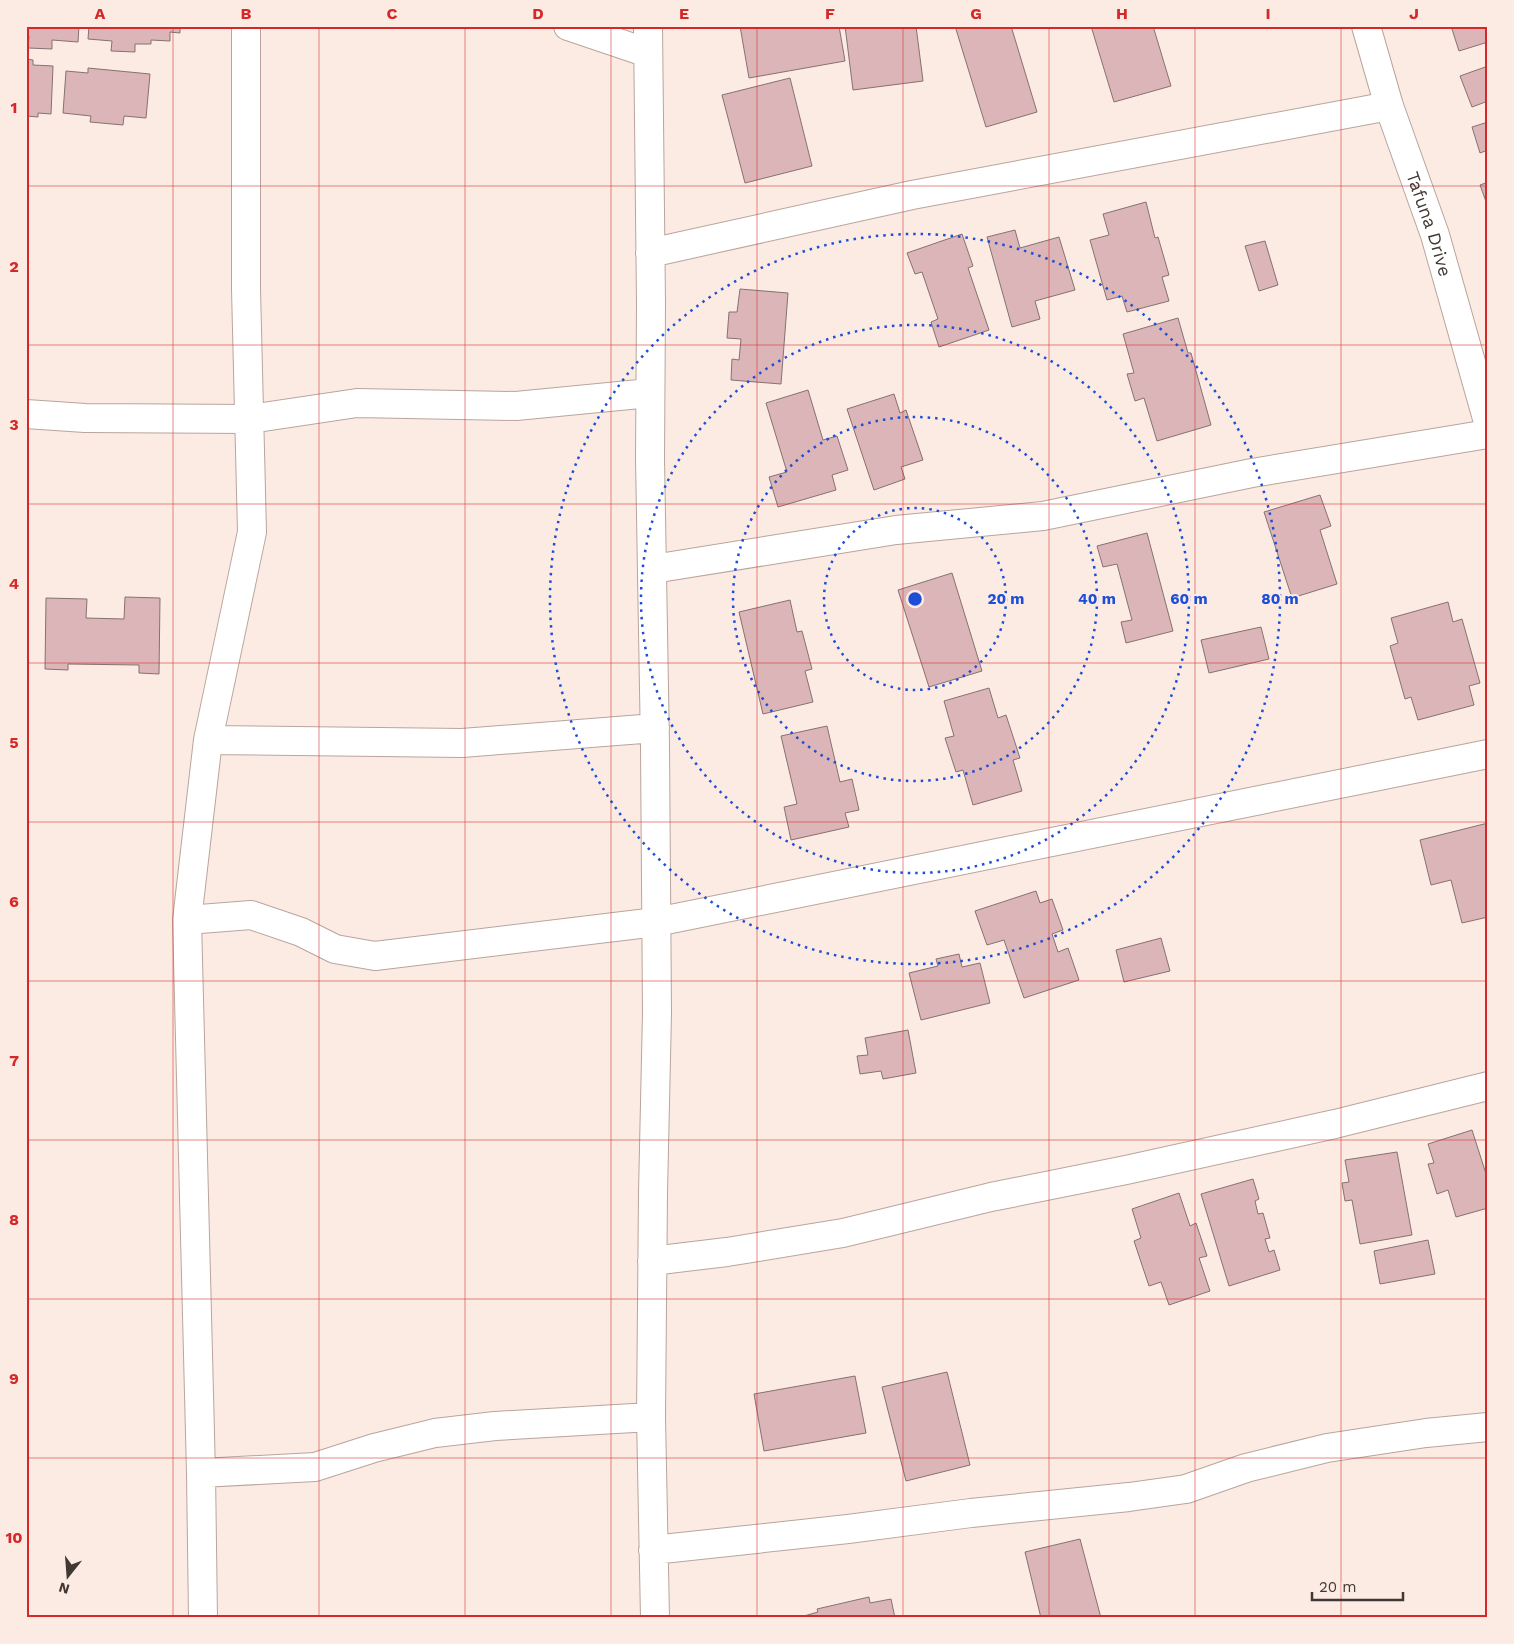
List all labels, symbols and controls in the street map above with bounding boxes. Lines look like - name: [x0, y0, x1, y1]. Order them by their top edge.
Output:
- text: A: [95, 4, 106, 23]
- text: B: [241, 4, 252, 23]
- text: C: [387, 4, 398, 23]
- text: D: [532, 4, 544, 23]
- text: E: [679, 4, 689, 23]
- text: F: [825, 4, 835, 23]
- text: G: [970, 4, 982, 23]
- text: H: [1116, 4, 1128, 23]
- text: I: [1265, 4, 1271, 23]
- text: J: [1409, 4, 1419, 23]
- text: 1: [11, 98, 17, 117]
- street label: Tafuna Drive: [1403, 169, 1457, 279]
- text: 2: [9, 257, 19, 276]
- text: 3: [9, 415, 19, 434]
- text: 4: [9, 574, 19, 593]
- centre of rings: [906, 590, 924, 608]
- text: 20 m: [987, 590, 1025, 608]
- text: 40 m: [1078, 590, 1116, 608]
- text: 60 m: [1170, 590, 1208, 608]
- text: 80 m: [1261, 590, 1299, 608]
- text: 5: [9, 733, 19, 752]
- text: 6: [9, 892, 19, 911]
- text: 7: [9, 1051, 19, 1070]
- text: 8: [9, 1210, 19, 1229]
- text: 9: [9, 1369, 19, 1388]
- text: 10: [5, 1528, 23, 1547]
- north arrow: [42, 1552, 92, 1602]
- scale bar: [1312, 1569, 1403, 1601]
- text: 20 m: [1319, 1578, 1357, 1596]
- text: N: [57, 1579, 71, 1598]

